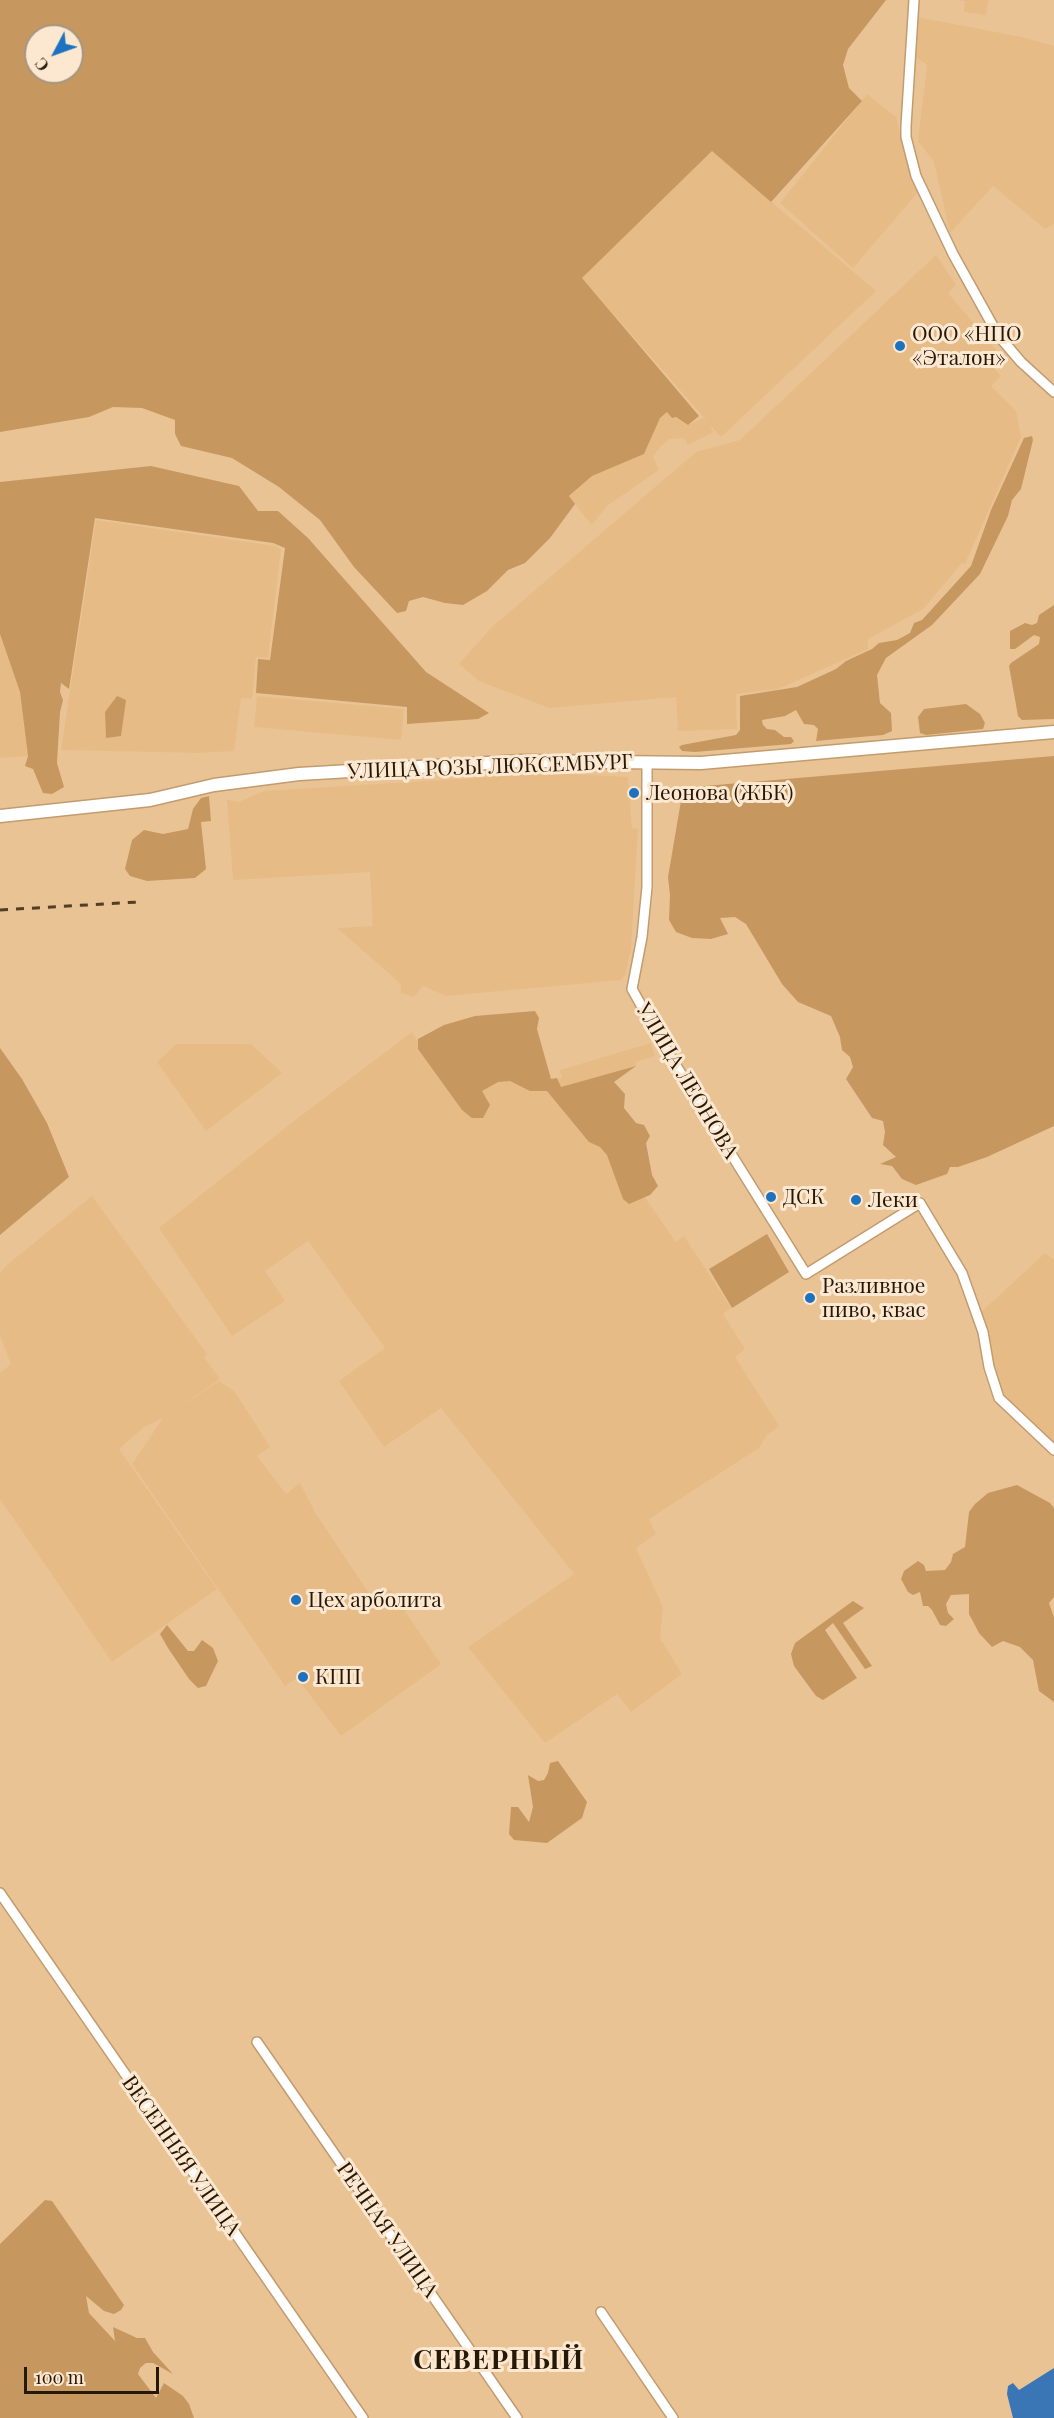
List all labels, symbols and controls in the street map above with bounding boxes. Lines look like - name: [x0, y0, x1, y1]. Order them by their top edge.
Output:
- north arrow: [24, 24, 84, 84]
- text: С: [30, 54, 53, 76]
- place label: ООО «НПО «Эталон»: [912, 321, 1022, 371]
- marker: ООО «НПО «Эталон»: [893, 339, 907, 353]
- street label: УЛИЦА РОЗЫ ЛЮКСЕМБУРГ: [347, 749, 633, 785]
- place label: Леонова (ЖБК): [646, 780, 793, 806]
- marker: Леонова (ЖБК): [627, 786, 641, 800]
- street label: УЛИЦА ЛЕОНОВА: [631, 999, 743, 1163]
- place label: ДСК: [783, 1184, 825, 1210]
- place label: Леки: [868, 1187, 918, 1213]
- marker: ДСК: [764, 1190, 778, 1204]
- marker: Леки: [849, 1193, 863, 1207]
- place label: Разливное пиво, квас: [822, 1273, 926, 1323]
- marker: Разливное пиво, квас: [803, 1291, 817, 1305]
- place label: Цех арболита: [308, 1587, 442, 1613]
- marker: Цех арболита: [289, 1593, 303, 1607]
- place label: КПП: [315, 1664, 361, 1690]
- marker: КПП: [296, 1670, 310, 1684]
- street label: ВЕСЕННЯЯ УЛИЦА: [116, 2071, 246, 2241]
- street label: РЕЧНАЯ УЛИЦА: [331, 2157, 443, 2303]
- district label: СЕВЕРНЫЙ: [413, 2345, 585, 2377]
- scale bar: [27, 2355, 162, 2393]
- text: 100 m: [35, 2365, 84, 2389]

